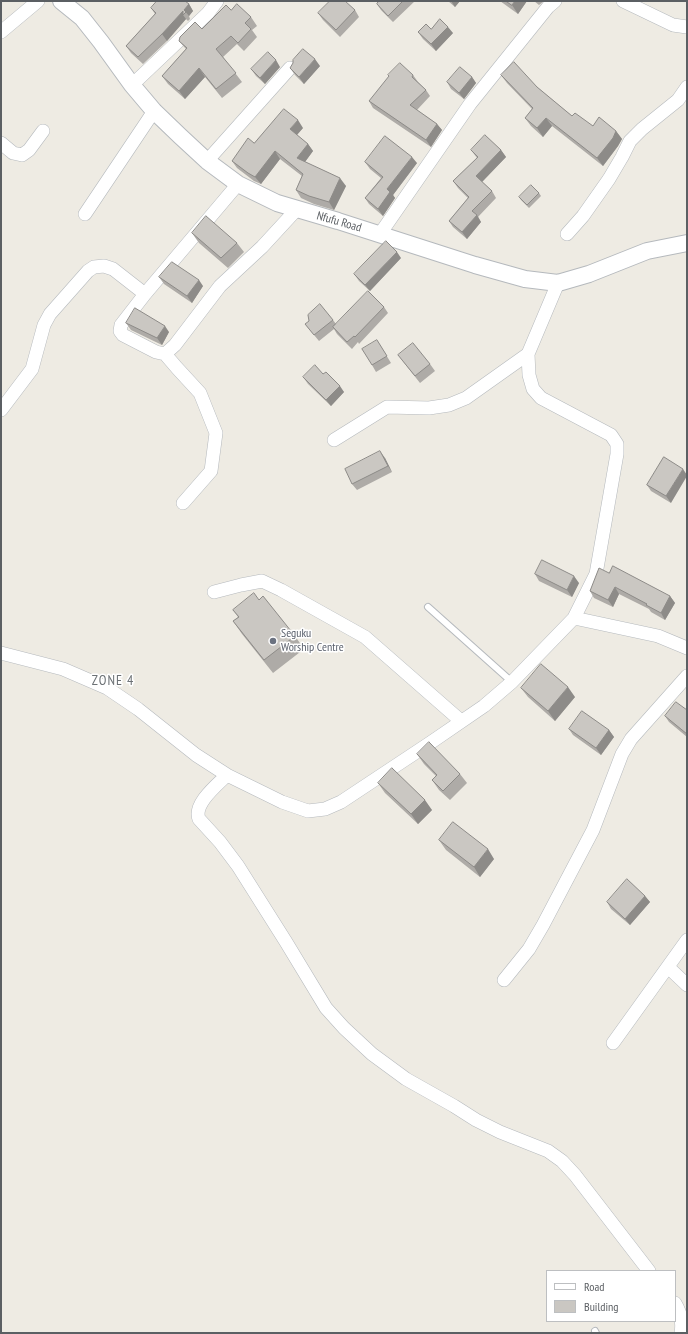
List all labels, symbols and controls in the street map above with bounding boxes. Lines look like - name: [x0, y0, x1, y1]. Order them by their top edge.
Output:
- street label: Nfufu Road: [315, 209, 363, 235]
- place label: Seguku Worship Centre: [281, 627, 344, 655]
- marker: Seguku Worship Centre: [268, 636, 278, 646]
- district label: ZONE 4: [92, 673, 134, 689]
- legend: [546, 1270, 676, 1322]
- text: Road: [584, 1279, 604, 1294]
- text: Building: [584, 1299, 619, 1314]

